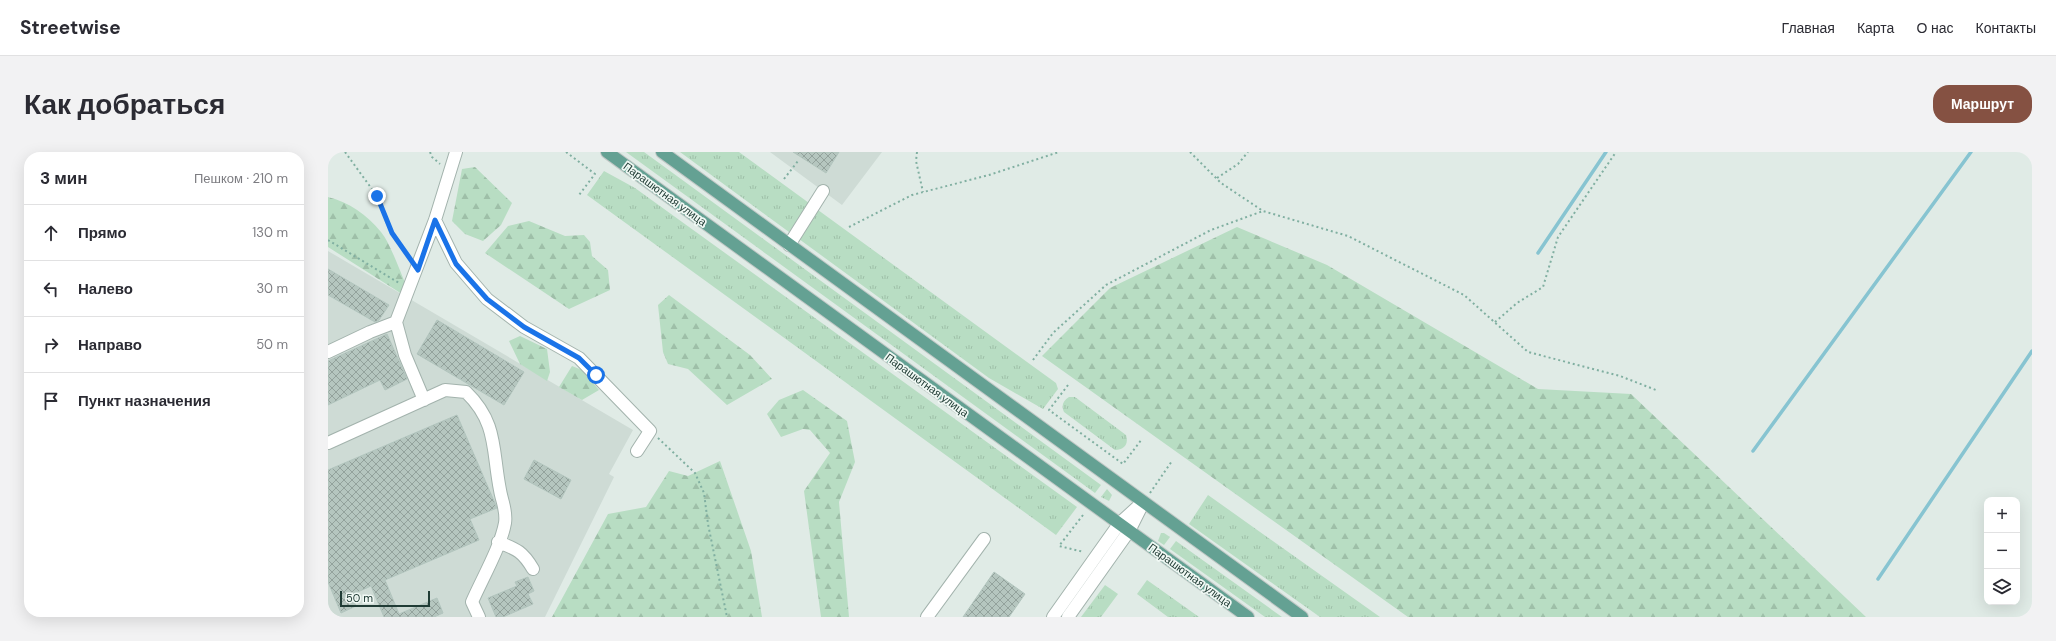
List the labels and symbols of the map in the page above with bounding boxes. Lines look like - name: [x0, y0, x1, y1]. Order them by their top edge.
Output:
- street label: Парашютная улица: [621, 159, 710, 229]
- route end: [368, 187, 386, 205]
- street label: Парашютная улица: [883, 350, 972, 420]
- route start: [587, 366, 605, 384]
- street label: Парашютная улица: [1146, 540, 1235, 610]
- scale bar: [340, 589, 430, 608]

